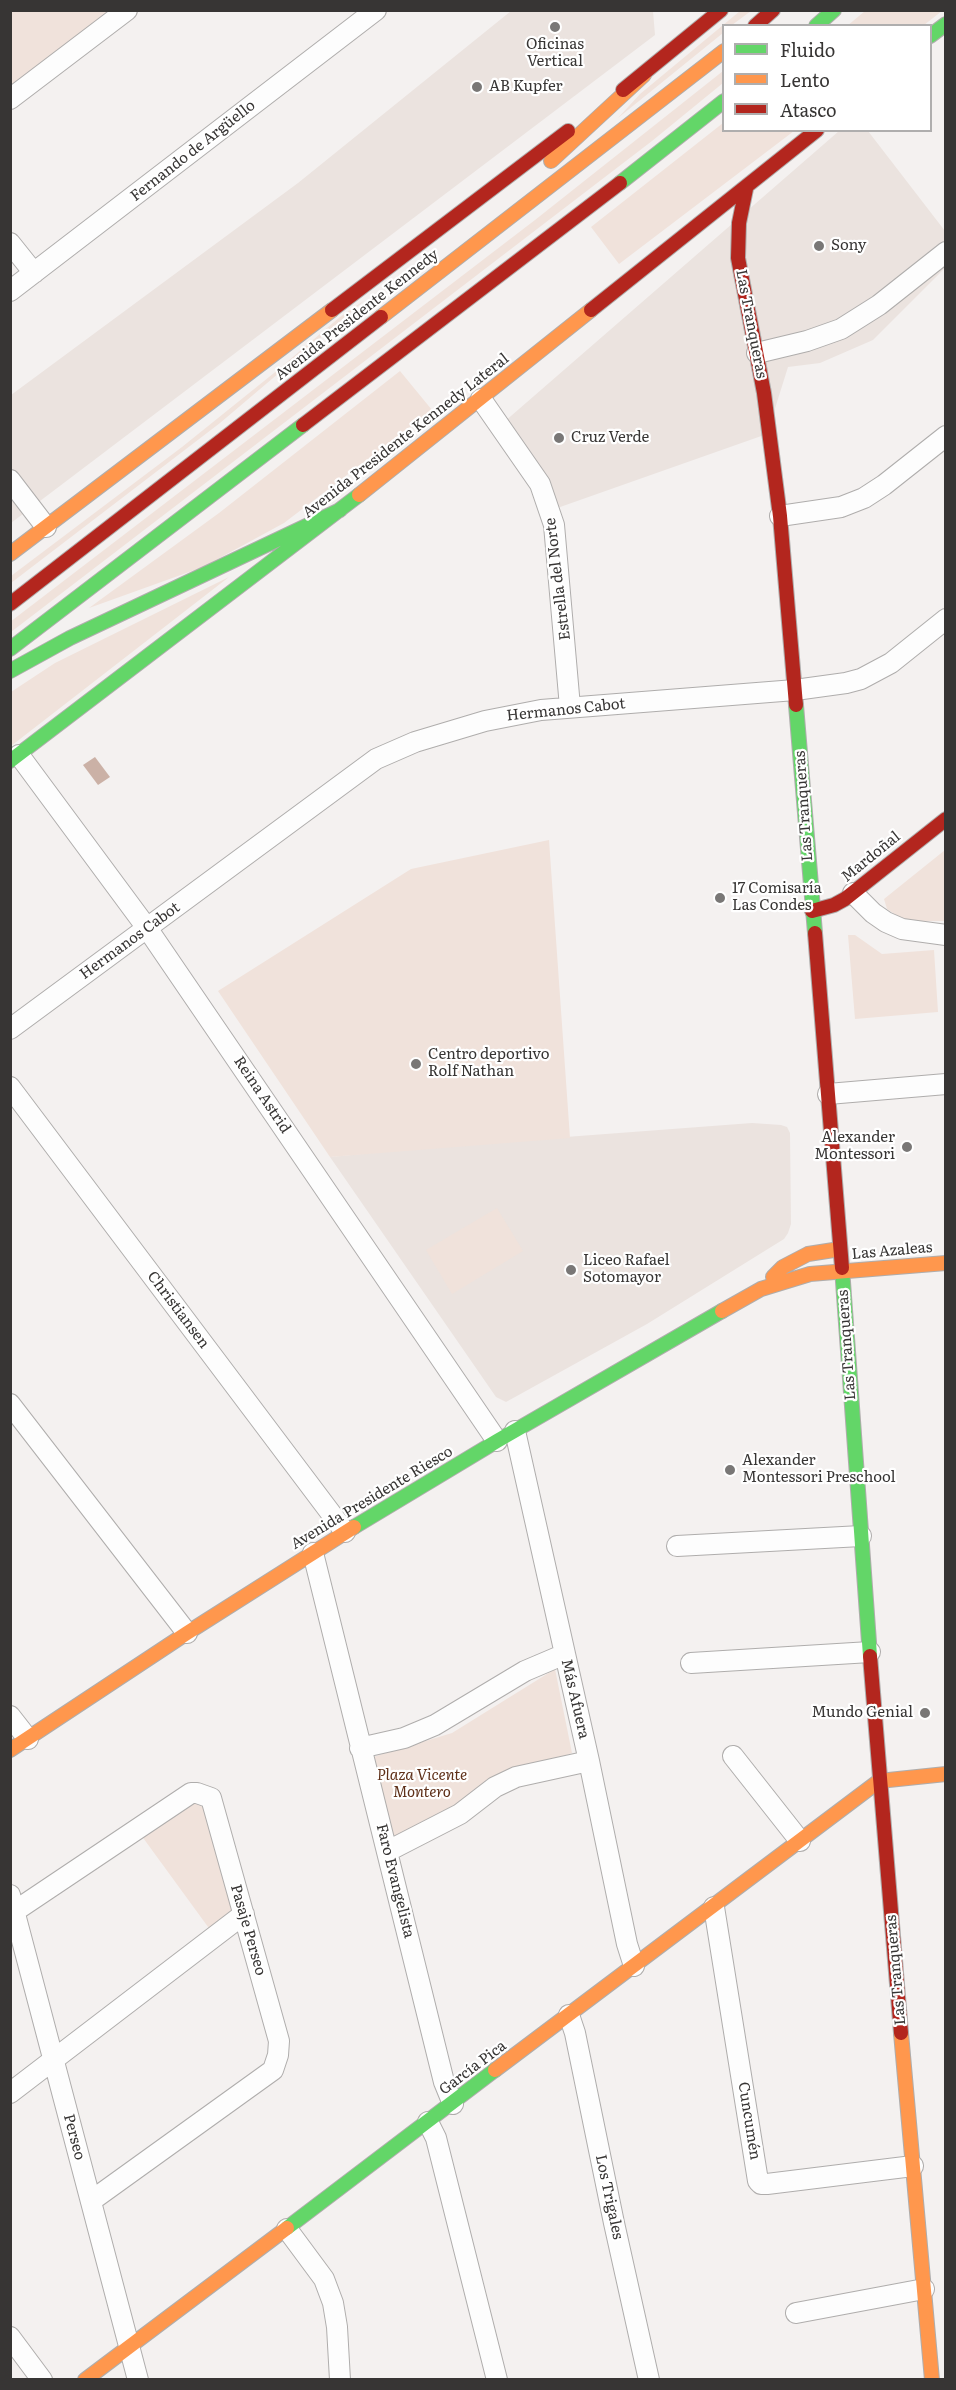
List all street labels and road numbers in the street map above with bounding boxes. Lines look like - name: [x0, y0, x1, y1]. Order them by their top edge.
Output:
- street label: Fernando de Argüello: [127, 97, 259, 205]
- street label: Avenida Presidente Kennedy: [272, 246, 442, 384]
- street label: Las Tranqueras: [732, 268, 770, 380]
- street label: Avenida Presidente Kennedy Lateral: [299, 350, 513, 522]
- street label: Estrella del Norte: [542, 517, 574, 641]
- street label: Hermanos Cabot: [506, 695, 626, 725]
- street label: Las Tranqueras: [791, 750, 817, 862]
- street label: Mardoñal: [838, 828, 904, 886]
- street label: Hermanos Cabot: [76, 899, 184, 983]
- street label: Reina Astrid: [230, 1053, 294, 1137]
- street label: Las Azaleas: [851, 1239, 933, 1263]
- street label: Christiansen: [143, 1268, 213, 1352]
- street label: Las Tranqueras: [834, 1289, 860, 1401]
- street label: Avenida Presidente Riesco: [288, 1442, 456, 1554]
- street label: Más Afuera: [557, 1657, 593, 1741]
- street label: Faro Evangelista: [372, 1822, 418, 1940]
- street label: Pasaje Perseo: [226, 1882, 270, 1978]
- street label: Las Tranqueras: [882, 1914, 910, 2026]
- street label: García Pica: [436, 2037, 510, 2099]
- street label: Cuncumén: [734, 2081, 764, 2161]
- street label: Perseo: [59, 2112, 89, 2162]
- street label: Los Trigales: [591, 2153, 627, 2241]

